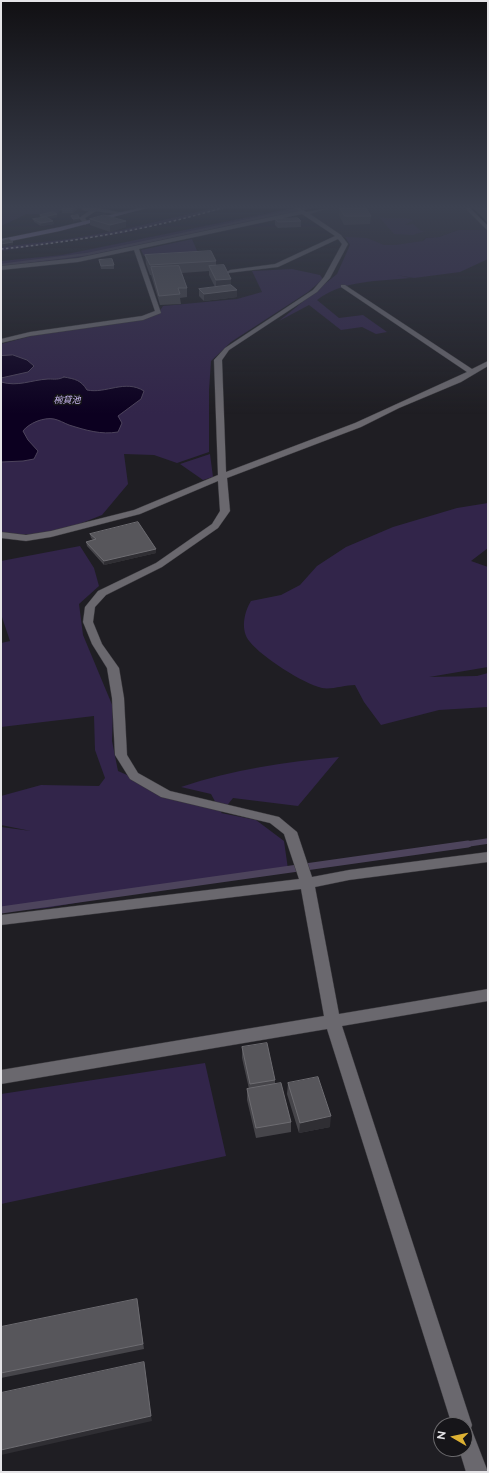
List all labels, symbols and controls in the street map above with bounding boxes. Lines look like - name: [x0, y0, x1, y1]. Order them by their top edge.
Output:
- water label: 椀貸池: [54, 395, 80, 405]
- north arrow: [433, 1417, 473, 1457]
- text: N: [435, 1430, 449, 1440]

